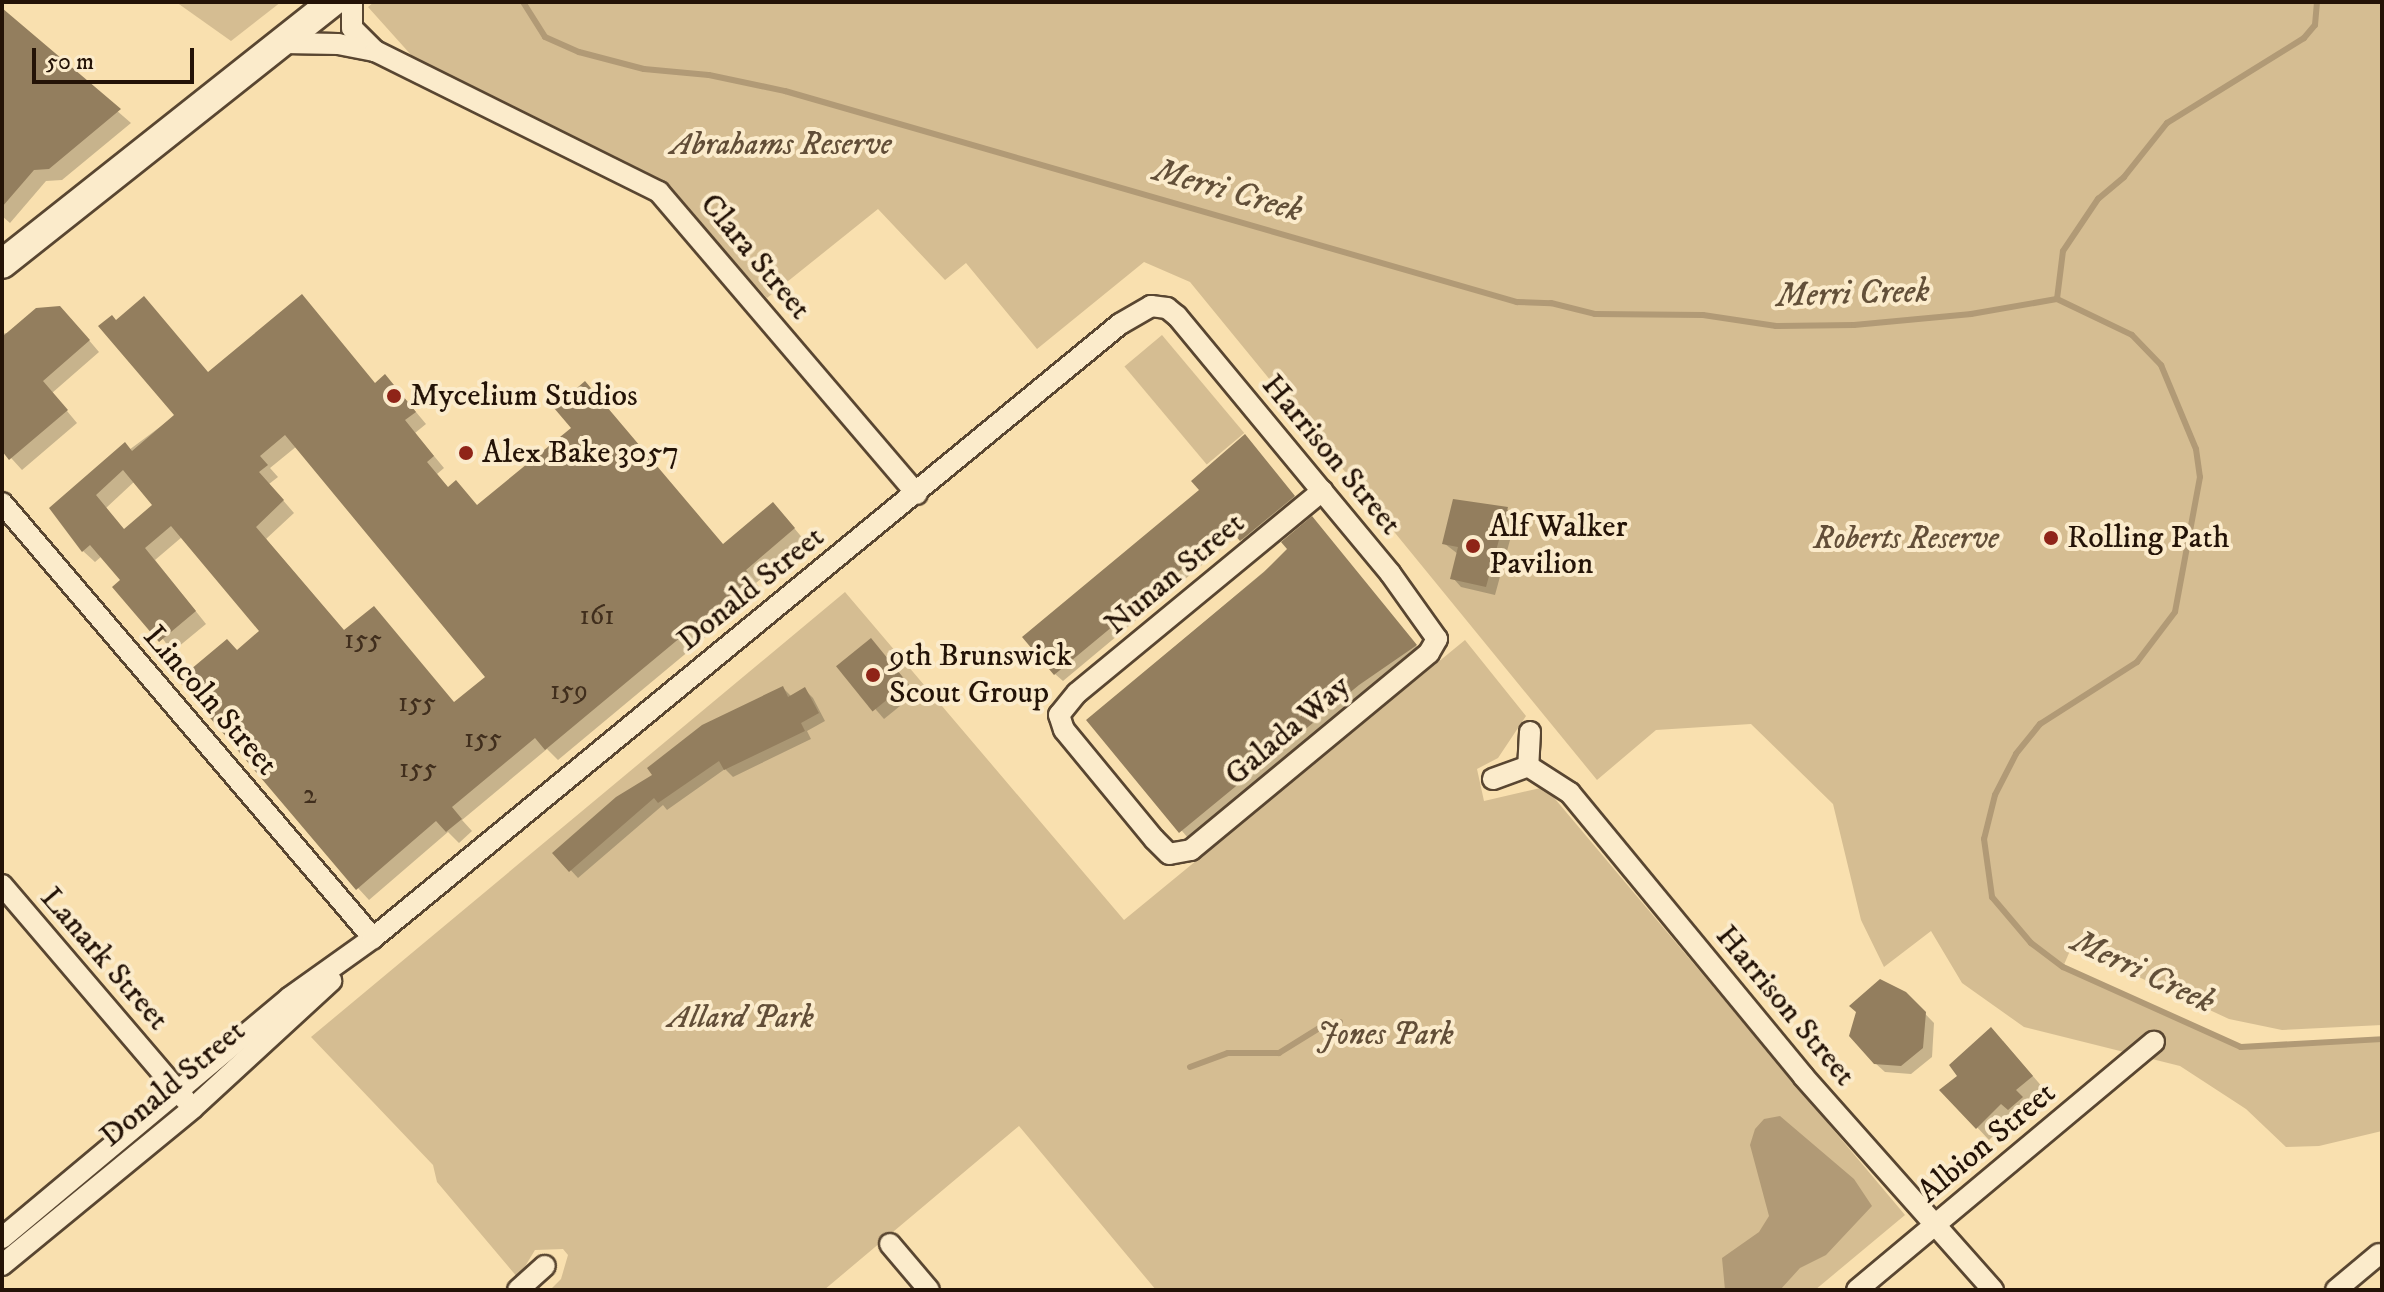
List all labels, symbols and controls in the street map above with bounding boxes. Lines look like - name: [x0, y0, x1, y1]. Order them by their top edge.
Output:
- scale bar: [36, 32, 198, 82]
- text: 50 m: [46, 47, 94, 77]
- park label: Abrahams Reserve: [670, 126, 892, 164]
- water label: Merri Creek: [1149, 150, 1307, 232]
- street label: Clara Street: [691, 186, 819, 328]
- water label: Merri Creek: [1776, 271, 1930, 317]
- street label: Harrison Street: [1253, 367, 1409, 543]
- place label: Mycelium Studios: [410, 377, 638, 415]
- marker: Mycelium Studios: [385, 387, 403, 405]
- place label: Alex Bake 3057: [482, 434, 679, 472]
- marker: Alex Bake 3057: [457, 444, 475, 462]
- street label: Nunan Street: [1097, 504, 1253, 644]
- place label: Alf Walker Pavilion: [1489, 509, 1627, 584]
- street label: Donald Street: [670, 518, 832, 660]
- place label: Rolling Path: [2067, 519, 2229, 557]
- park label: Roberts Reserve: [1813, 520, 1999, 558]
- marker: Rolling Path: [2042, 529, 2060, 547]
- marker: Alf Walker Pavilion: [1464, 537, 1482, 555]
- house number: 161: [580, 599, 614, 633]
- street label: Lincoln Street: [134, 618, 286, 784]
- house number: 155: [344, 623, 382, 657]
- place label: 9th Brunswick Scout Group: [889, 638, 1072, 713]
- marker: 9th Brunswick Scout Group: [864, 666, 882, 684]
- street label: Galada Way: [1218, 668, 1358, 794]
- house number: 159: [550, 674, 588, 708]
- house number: 155: [398, 686, 436, 720]
- house number: 155: [464, 722, 502, 756]
- house number: 155: [399, 752, 437, 786]
- house number: 2: [303, 778, 317, 812]
- street label: Lanark Street: [31, 880, 177, 1038]
- street label: Harrison Street: [1707, 918, 1863, 1094]
- water label: Merri Creek: [2065, 921, 2221, 1023]
- park label: Allard Park: [668, 999, 814, 1037]
- street label: Donald Street: [93, 1012, 253, 1156]
- park label: Jones Park: [1316, 1016, 1454, 1054]
- street label: Albion Street: [1910, 1074, 2064, 1212]

